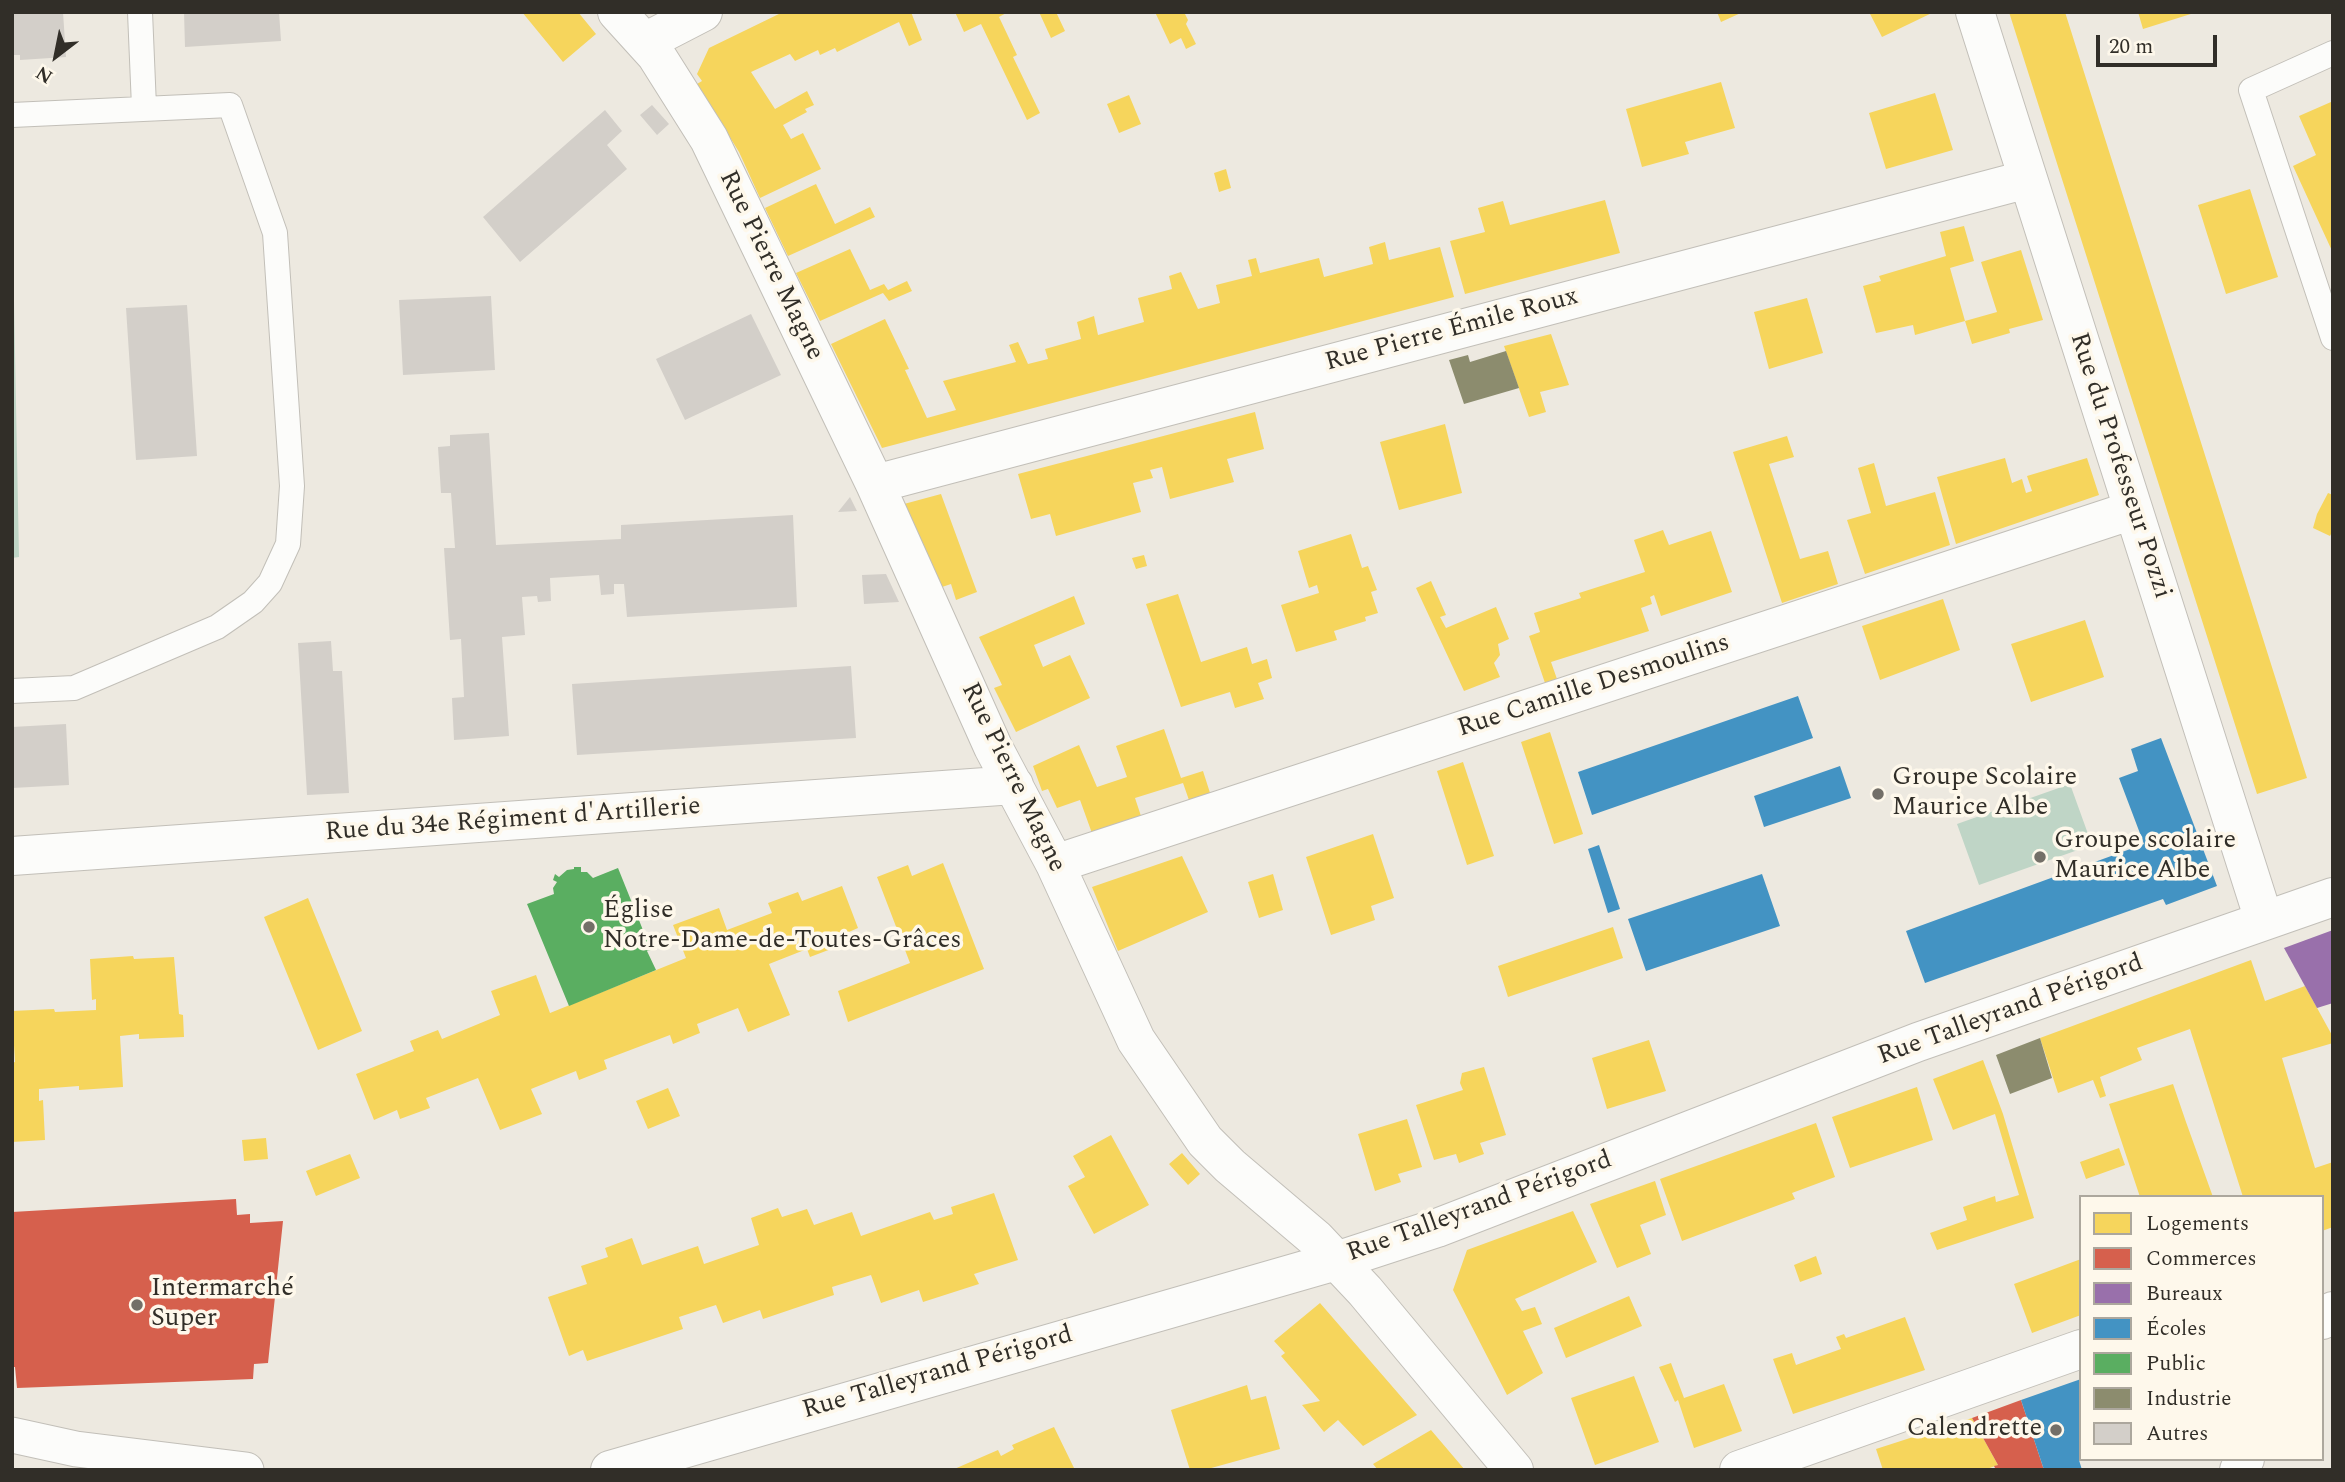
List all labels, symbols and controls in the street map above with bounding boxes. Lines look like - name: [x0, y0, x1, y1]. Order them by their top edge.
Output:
- north arrow: [21, 21, 91, 91]
- scale bar: [2100, 21, 2221, 65]
- text: 20 m: [2109, 31, 2153, 63]
- text: N: [30, 58, 59, 91]
- street label: Rue Pierre Magne: [711, 166, 829, 366]
- street label: Rue Pierre Émile Roux: [1322, 282, 1582, 380]
- street label: Rue du Professeur Pozzi: [2061, 329, 2177, 603]
- street label: Rue Camille Desmoulins: [1454, 628, 1734, 746]
- street label: Rue Pierre Magne: [953, 678, 1071, 878]
- place label: Groupe Scolaire Maurice Albe: [1892, 763, 2077, 824]
- marker: Groupe Scolaire Maurice Albe: [1870, 786, 1886, 802]
- street label: Rue du 34e Régiment d'Artillerie: [324, 792, 702, 850]
- place label: Groupe scolaire Maurice Albe: [2054, 826, 2236, 888]
- marker: Groupe scolaire Maurice Albe: [2032, 849, 2048, 865]
- place label: Église Notre-Dame-de-Toutes-Grâces: [603, 896, 962, 958]
- marker: Église Notre-Dame-de-Toutes-Grâces: [581, 919, 597, 935]
- street label: Rue Talleyrand Périgord: [1874, 949, 2148, 1073]
- street label: Rue Talleyrand Périgord: [1343, 1146, 1617, 1270]
- legend: [2079, 1195, 2324, 1461]
- text: Logements: [2146, 1208, 2249, 1240]
- text: Commerces: [2146, 1243, 2257, 1275]
- place label: Intermarché Super: [151, 1274, 294, 1336]
- text: Bureaux: [2146, 1278, 2223, 1310]
- marker: Intermarché Super: [129, 1297, 145, 1313]
- text: Écoles: [2146, 1313, 2207, 1345]
- street label: Rue Talleyrand Périgord: [799, 1320, 1077, 1428]
- text: Public: [2146, 1348, 2206, 1380]
- text: Industrie: [2146, 1383, 2232, 1415]
- place label: Calendrette: [1907, 1414, 2042, 1446]
- text: Autres: [2146, 1418, 2208, 1450]
- marker: Calendrette: [2048, 1422, 2064, 1438]

